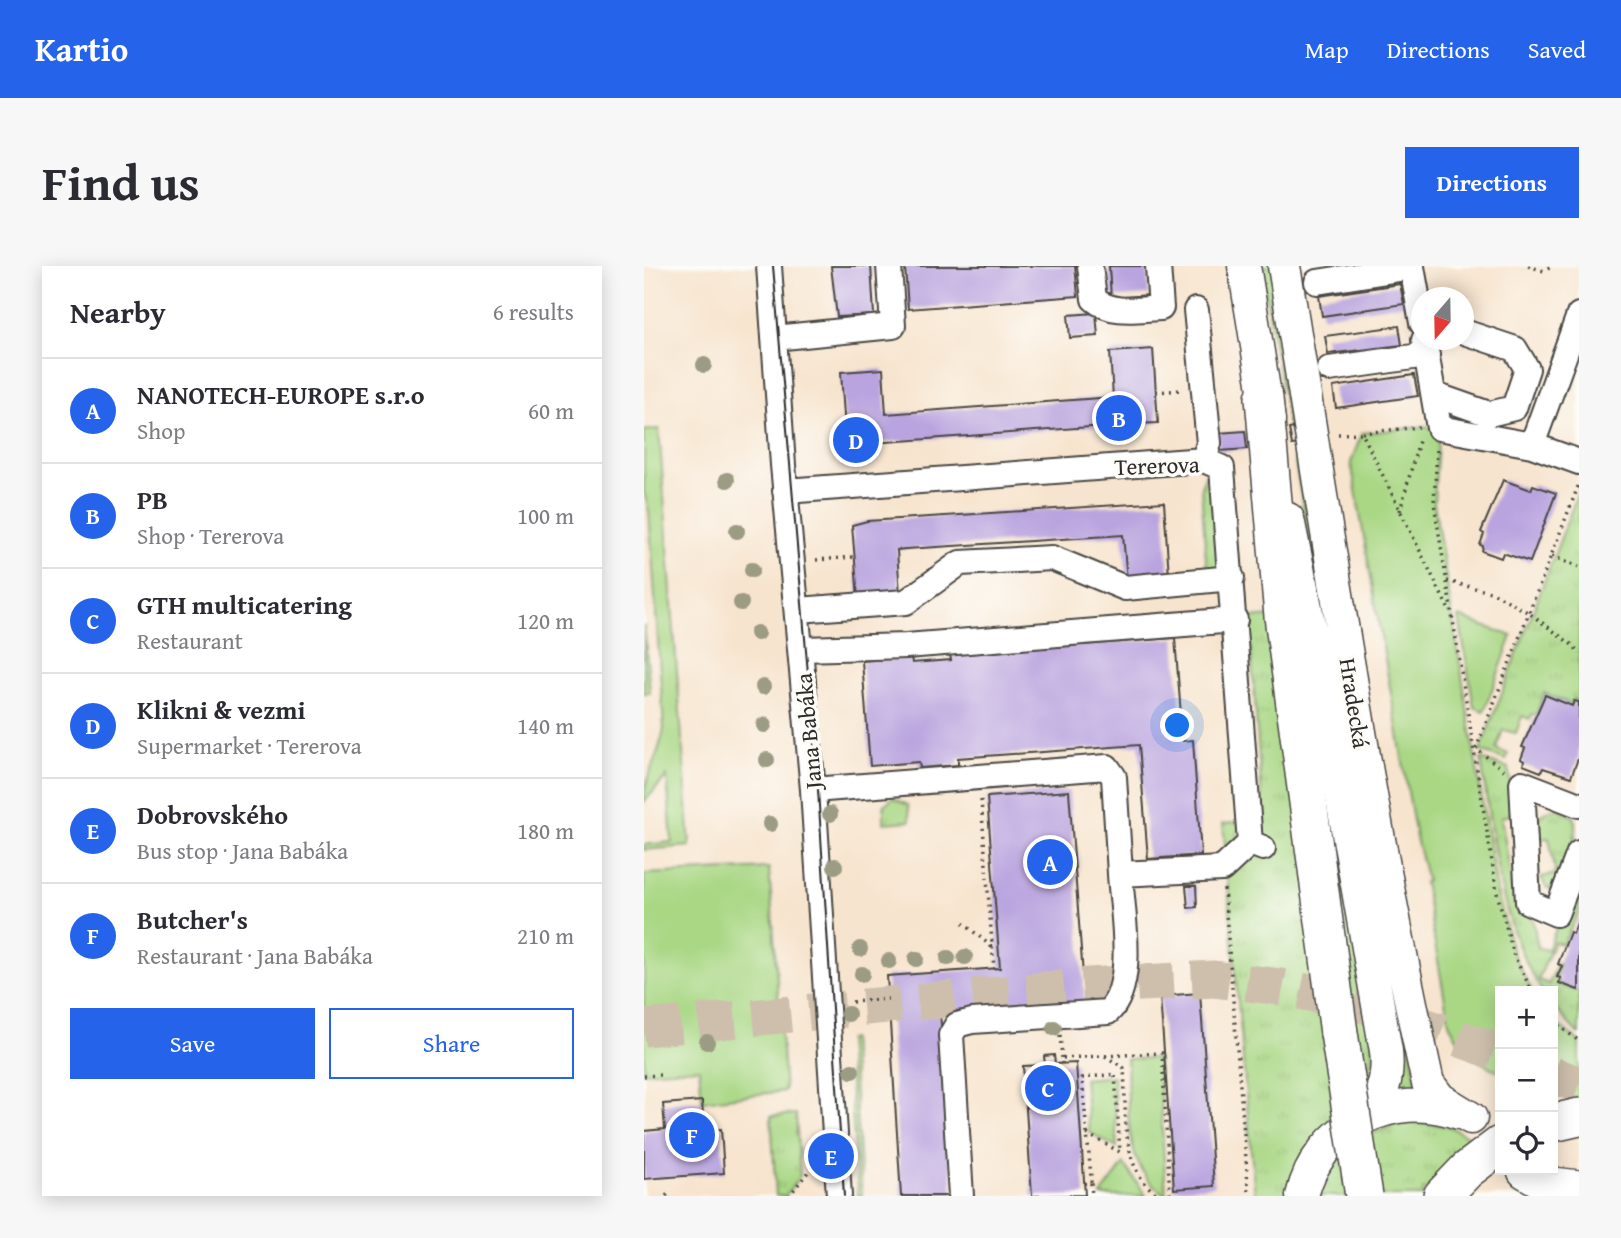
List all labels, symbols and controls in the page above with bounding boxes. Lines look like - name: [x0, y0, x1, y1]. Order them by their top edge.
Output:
- text: Kartio: [35, 25, 128, 73]
- text: Map: [1305, 32, 1349, 67]
- text: Directions: [1387, 32, 1490, 67]
- text: Saved: [1528, 32, 1586, 67]
- text: Find us: [42, 146, 200, 218]
- button: Directions: [1405, 147, 1579, 218]
- north arrow: [1411, 287, 1474, 350]
- text: Nearby: [70, 290, 166, 334]
- text: 6 results: [493, 295, 574, 328]
- text: NANOTECH-EUROPE s.r.o: [137, 375, 425, 414]
- pin: B: [1096, 392, 1142, 444]
- text: A: [86, 394, 100, 427]
- text: 60 m: [528, 394, 574, 427]
- text: Shop: [137, 414, 185, 447]
- pin: D: [833, 414, 879, 466]
- street label: Tererova: [1114, 447, 1200, 483]
- text: PB: [137, 480, 168, 519]
- text: B: [86, 499, 100, 532]
- text: 100 m: [517, 499, 574, 532]
- text: Shop · Tererova: [137, 519, 284, 552]
- text: GTH multicatering: [137, 585, 352, 624]
- text: C: [86, 604, 100, 637]
- text: 120 m: [517, 604, 574, 637]
- text: Restaurant: [137, 624, 243, 657]
- street label: Hradecká: [1332, 656, 1378, 751]
- street label: Jana Babáka: [786, 672, 830, 793]
- text: Klikni & vezmi: [137, 690, 306, 729]
- your location: [1160, 708, 1194, 742]
- text: D: [86, 709, 100, 742]
- text: 140 m: [517, 709, 574, 742]
- text: Supermarket · Tererova: [137, 729, 362, 762]
- text: Dobrovského: [137, 795, 288, 834]
- text: E: [87, 814, 99, 847]
- text: 180 m: [517, 814, 574, 847]
- text: Bus stop · Jana Babáka: [137, 834, 348, 867]
- pin: A: [1027, 836, 1073, 888]
- text: Butcher's: [137, 900, 248, 939]
- text: F: [87, 919, 99, 952]
- text: 210 m: [517, 919, 574, 952]
- text: Restaurant · Jana Babáka: [137, 939, 373, 972]
- map controls: [1495, 986, 1558, 1175]
- button: +: [1495, 986, 1558, 1049]
- button: Save: [70, 1008, 315, 1079]
- button: Share: [329, 1008, 574, 1079]
- button: −: [1495, 1049, 1558, 1112]
- pin: C: [1025, 1062, 1071, 1114]
- pin: F: [669, 1109, 715, 1161]
- button: locate: [1495, 1112, 1558, 1175]
- pin: E: [808, 1130, 854, 1182]

